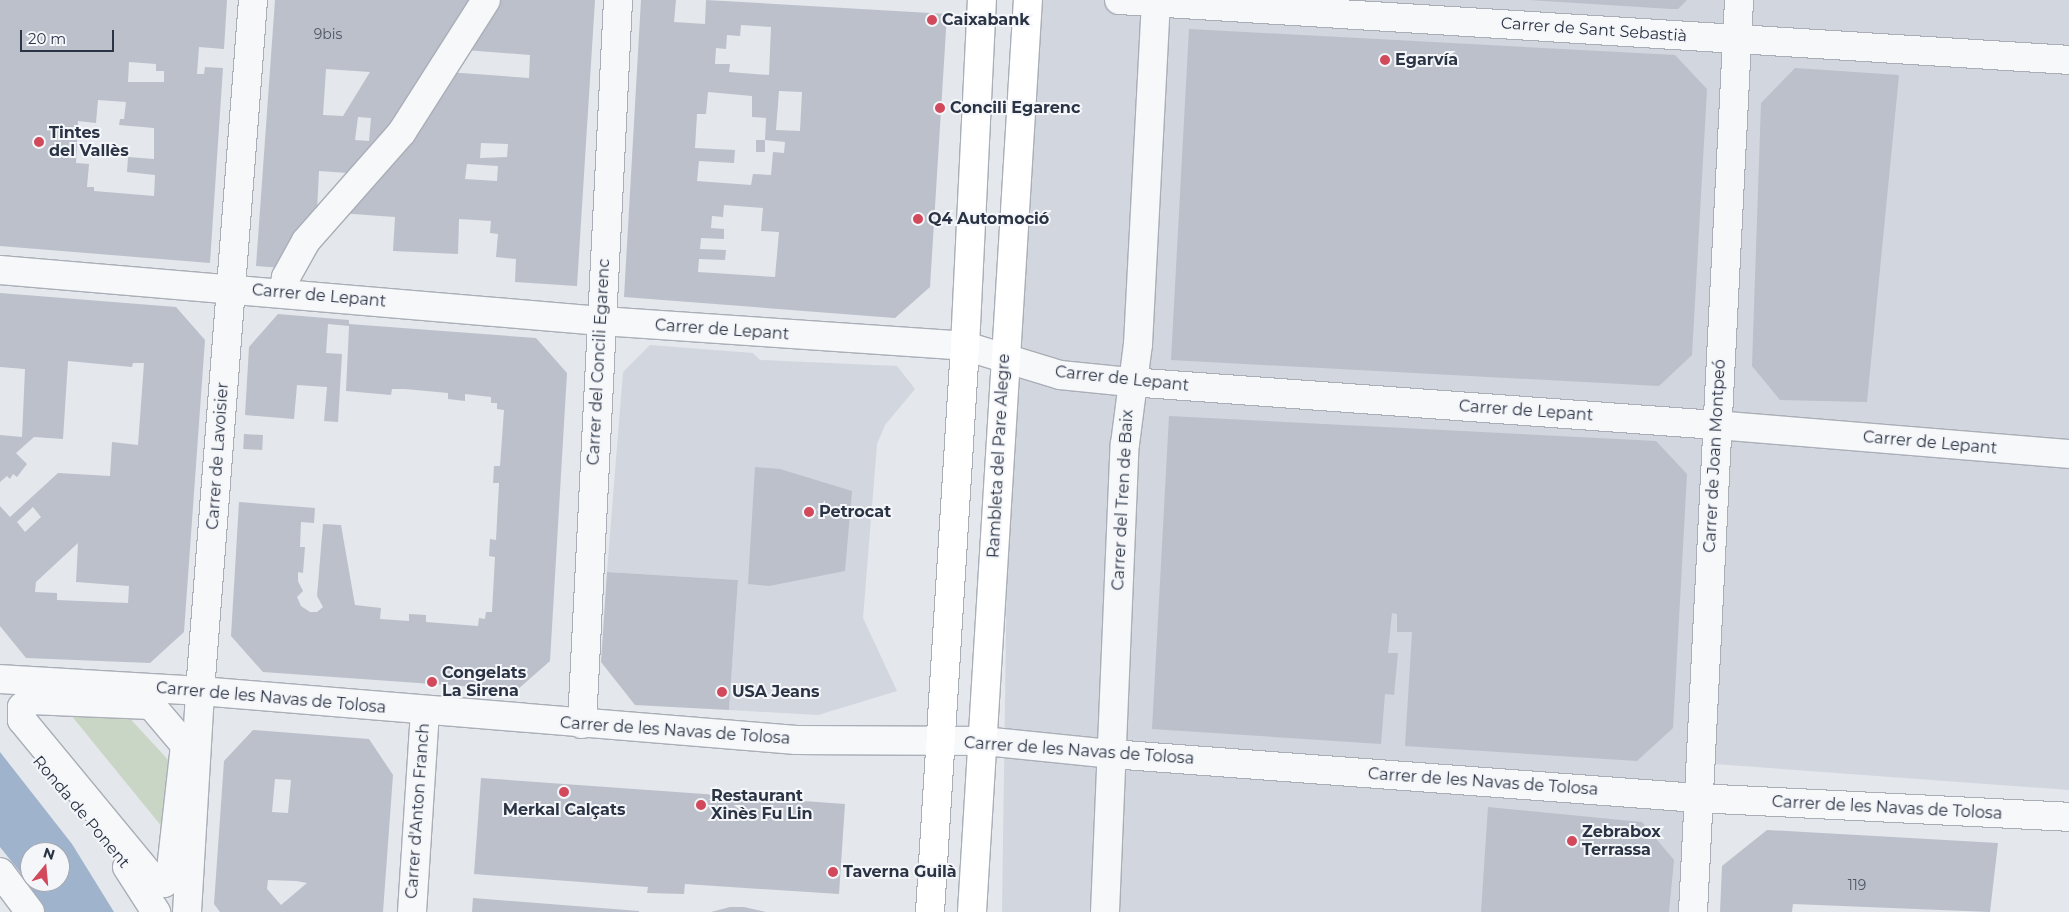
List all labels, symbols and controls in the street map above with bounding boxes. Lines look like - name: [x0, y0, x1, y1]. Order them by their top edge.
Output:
- place label: Caixabank: [942, 10, 1030, 30]
- marker: Caixabank: [926, 14, 938, 26]
- street label: Carrer de Sant Sebastià: [1500, 14, 1688, 46]
- scale bar: [22, 20, 116, 52]
- house number: 9bis: [314, 26, 342, 42]
- text: 20 m: [28, 29, 66, 48]
- place label: Egarvía: [1395, 50, 1458, 70]
- marker: Egarvía: [1379, 54, 1391, 66]
- place label: Concili Egarenc: [950, 98, 1080, 118]
- marker: Concili Egarenc: [934, 102, 946, 114]
- place label: Tintes del Vallès: [49, 123, 129, 161]
- marker: Tintes del Vallès: [33, 136, 45, 148]
- place label: Q4 Automoció: [928, 209, 1049, 229]
- marker: Q4 Automoció: [912, 213, 924, 225]
- street label: Carrer del Concili Egarenc: [584, 258, 614, 466]
- street label: Carrer de Lepant: [251, 281, 387, 311]
- street label: Carrer de Lepant: [654, 316, 790, 344]
- street label: Rambleta del Pare Alegre: [984, 353, 1014, 559]
- street label: Carrer de Joan Montpeó: [1700, 359, 1730, 553]
- street label: Carrer de Lepant: [1054, 362, 1190, 396]
- street label: Carrer de Lavoisier: [203, 382, 233, 530]
- street label: Carrer de Lepant: [1458, 397, 1594, 425]
- street label: Carrer del Tren de Baix: [1109, 409, 1137, 591]
- street label: Carrer de Lepant: [1862, 428, 1998, 458]
- place label: Petrocat: [819, 502, 891, 522]
- marker: Petrocat: [803, 506, 815, 518]
- place label: Congelats La Sirena: [442, 663, 526, 701]
- marker: Congelats La Sirena: [426, 676, 438, 688]
- street label: Carrer de les Navas de Tolosa: [155, 678, 387, 718]
- place label: USA Jeans: [732, 682, 820, 702]
- marker: USA Jeans: [716, 686, 728, 698]
- street label: Carrer de les Navas de Tolosa: [559, 713, 791, 749]
- street label: Carrer d'Anton Franch: [402, 723, 434, 899]
- street label: Carrer de les Navas de Tolosa: [963, 733, 1195, 769]
- street label: Ronda de Ponent: [28, 752, 134, 872]
- street label: Carrer de les Navas de Tolosa: [1367, 764, 1599, 800]
- marker: Merkal Calçats: [558, 786, 570, 798]
- place label: Restaurant Xinès Fu Lin: [711, 786, 813, 824]
- street label: Carrer de les Navas de Tolosa: [1771, 792, 2003, 824]
- marker: Restaurant Xinès Fu Lin: [695, 799, 707, 811]
- place label: Merkal Calçats: [503, 800, 625, 820]
- place label: Zebrabox Terrassa: [1582, 822, 1661, 860]
- marker: Zebrabox Terrassa: [1566, 835, 1578, 847]
- north arrow: [20, 842, 70, 892]
- text: N: [41, 843, 57, 864]
- place label: Taverna Guilà: [843, 862, 957, 882]
- marker: Taverna Guilà: [827, 866, 839, 878]
- house number: 119: [1848, 877, 1866, 893]

